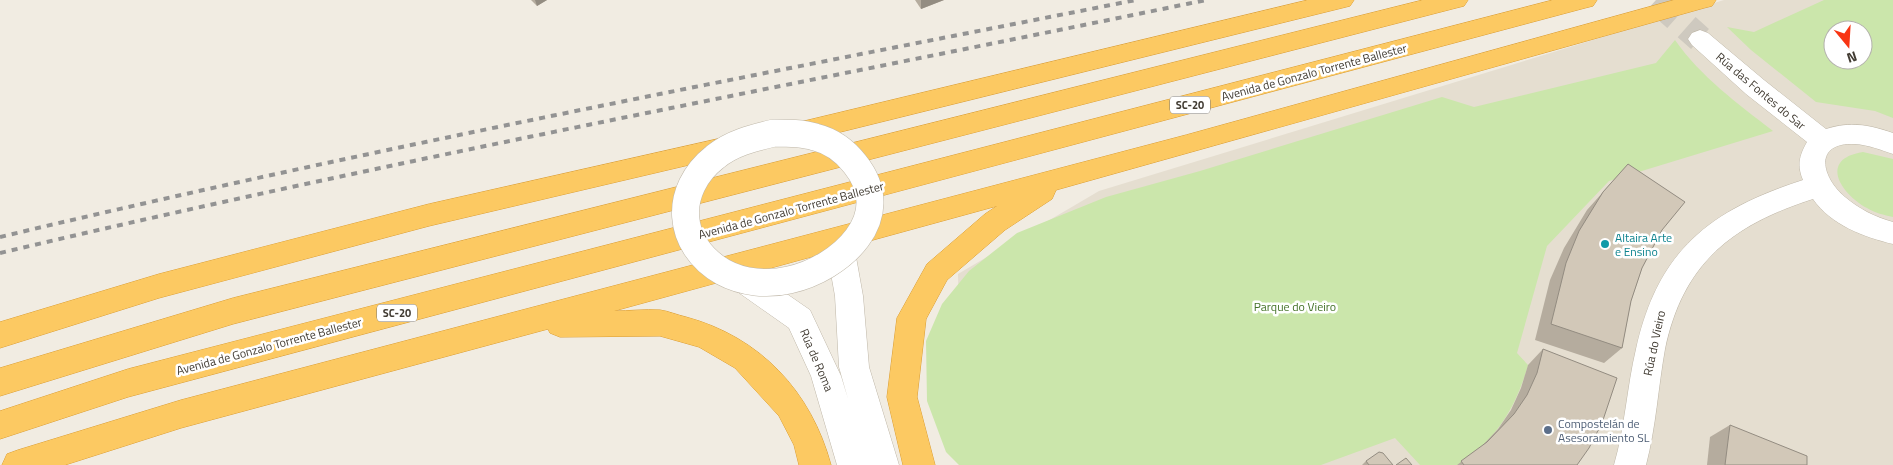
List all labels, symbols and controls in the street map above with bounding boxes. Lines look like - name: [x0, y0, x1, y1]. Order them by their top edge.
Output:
- north arrow: [1823, 20, 1873, 70]
- street label: Avenida de Gonzalo Torrente Ballester: [1219, 38, 1409, 106]
- text: N: [1844, 46, 1860, 69]
- street label: Rúa das Fontes do Sar: [1712, 48, 1810, 134]
- road number: SC-20: [1170, 96, 1210, 114]
- street label: Avenida de Gonzalo Torrente Ballester: [696, 176, 886, 244]
- place label: Altaira Arte e Ensino: [1615, 228, 1672, 261]
- marker: Altaira Arte e Ensino: [1599, 238, 1611, 250]
- park label: Parque do Vieiro: [1254, 297, 1336, 316]
- road number: SC-20: [377, 304, 417, 322]
- street label: Rúa do Vieiro: [1638, 309, 1670, 377]
- street label: Avenida de Gonzalo Torrente Ballester: [174, 312, 364, 380]
- street label: Rúa de Roma: [795, 325, 839, 395]
- place label: Compostelán de Asesoramiento SL: [1558, 414, 1650, 447]
- marker: Compostelán de Asesoramiento SL: [1542, 424, 1554, 436]

